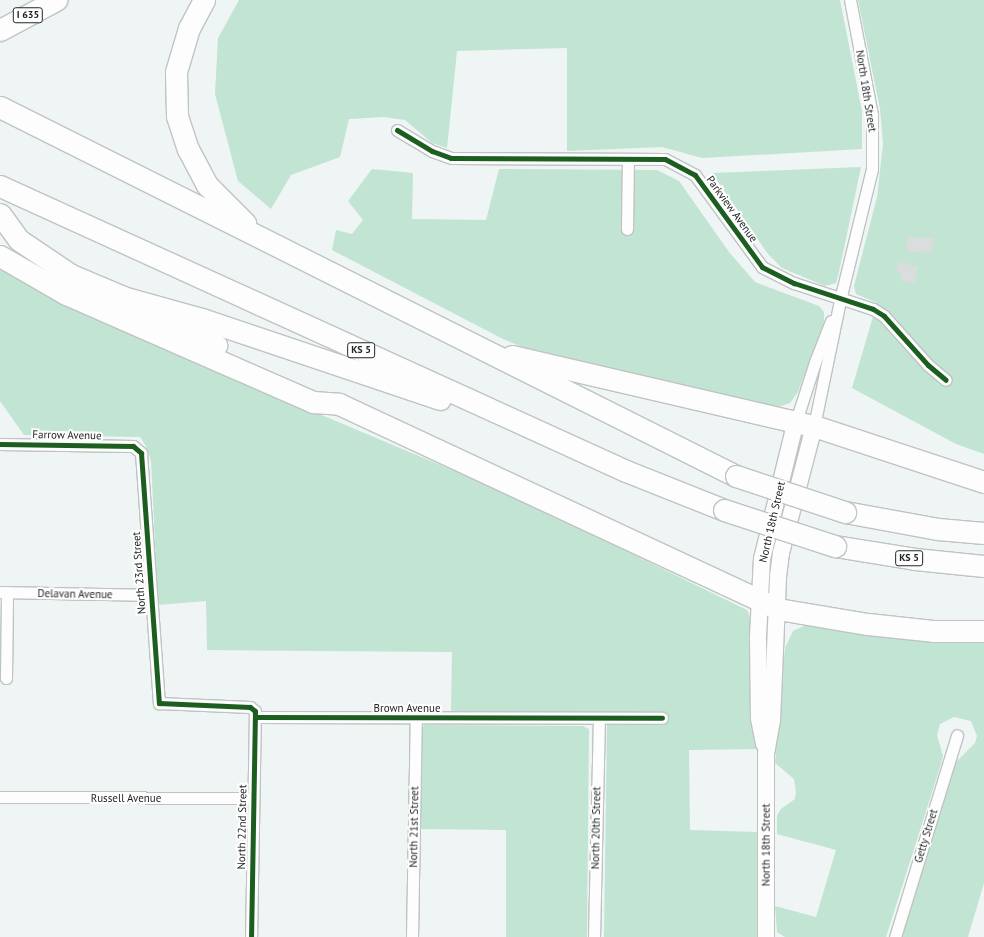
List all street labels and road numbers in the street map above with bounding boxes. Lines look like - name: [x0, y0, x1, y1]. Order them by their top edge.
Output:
- road number: I 635: [12, 7, 44, 23]
- street label: North 18th Street: [853, 49, 879, 133]
- street label: Parkview Avenue: [703, 173, 761, 245]
- road number: KS 5: [347, 342, 375, 358]
- street label: Farrow Avenue: [32, 428, 102, 442]
- street label: North 18th Street: [756, 480, 788, 564]
- street label: North 23rd Street: [130, 531, 148, 615]
- road number: KS 5: [895, 550, 923, 566]
- street label: Delavan Avenue: [37, 587, 113, 601]
- street label: Brown Avenue: [373, 701, 441, 715]
- street label: North 22nd Street: [235, 784, 249, 870]
- street label: North 21st Street: [407, 786, 421, 868]
- street label: North 20th Street: [589, 786, 603, 870]
- street label: Russell Avenue: [91, 791, 161, 805]
- street label: North 18th Street: [759, 804, 773, 886]
- street label: Getty Street: [912, 807, 940, 865]

